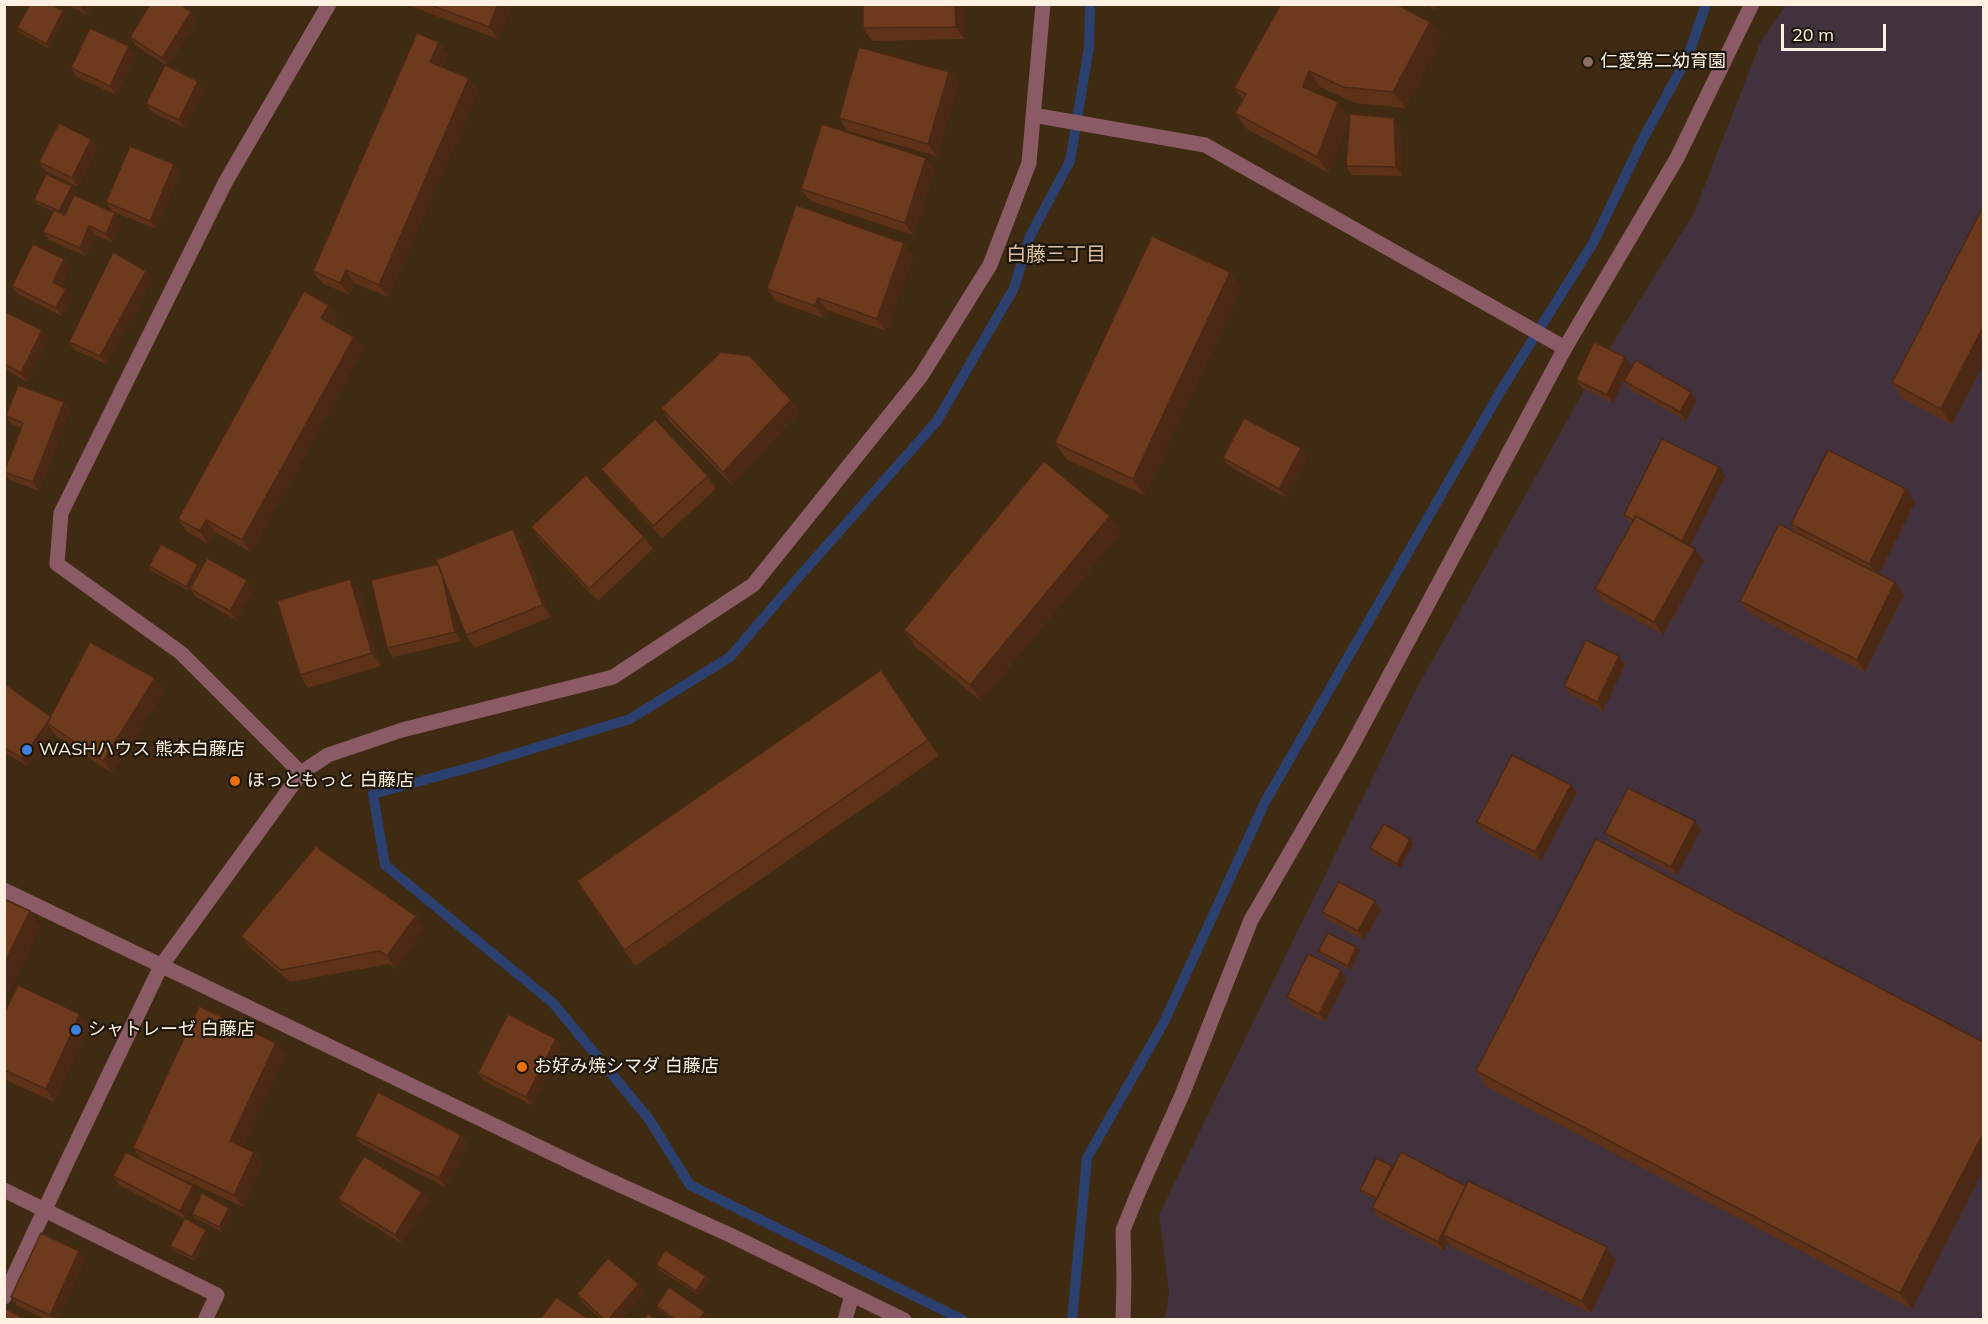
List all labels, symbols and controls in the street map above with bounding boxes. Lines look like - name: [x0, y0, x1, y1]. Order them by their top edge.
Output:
- scale bar: [1784, 12, 1889, 50]
- text: 20 m: [1792, 23, 1834, 46]
- place label: 仁愛第二幼育園: [1600, 51, 1726, 73]
- marker: 仁愛第二幼育園: [1581, 55, 1595, 69]
- district label: 白藤三丁目: [1006, 243, 1106, 267]
- place label: WASHハウス 熊本白藤店: [39, 739, 245, 761]
- marker: WASHハウス 熊本白藤店: [20, 743, 34, 757]
- place label: ほっともっと 白藤店: [247, 770, 414, 792]
- marker: ほっともっと 白藤店: [228, 774, 242, 788]
- place label: シャトレーゼ 白藤店: [88, 1019, 255, 1041]
- marker: シャトレーゼ 白藤店: [69, 1023, 83, 1037]
- place label: お好み焼シマダ 白藤店: [534, 1056, 719, 1078]
- marker: お好み焼シマダ 白藤店: [515, 1060, 529, 1074]

